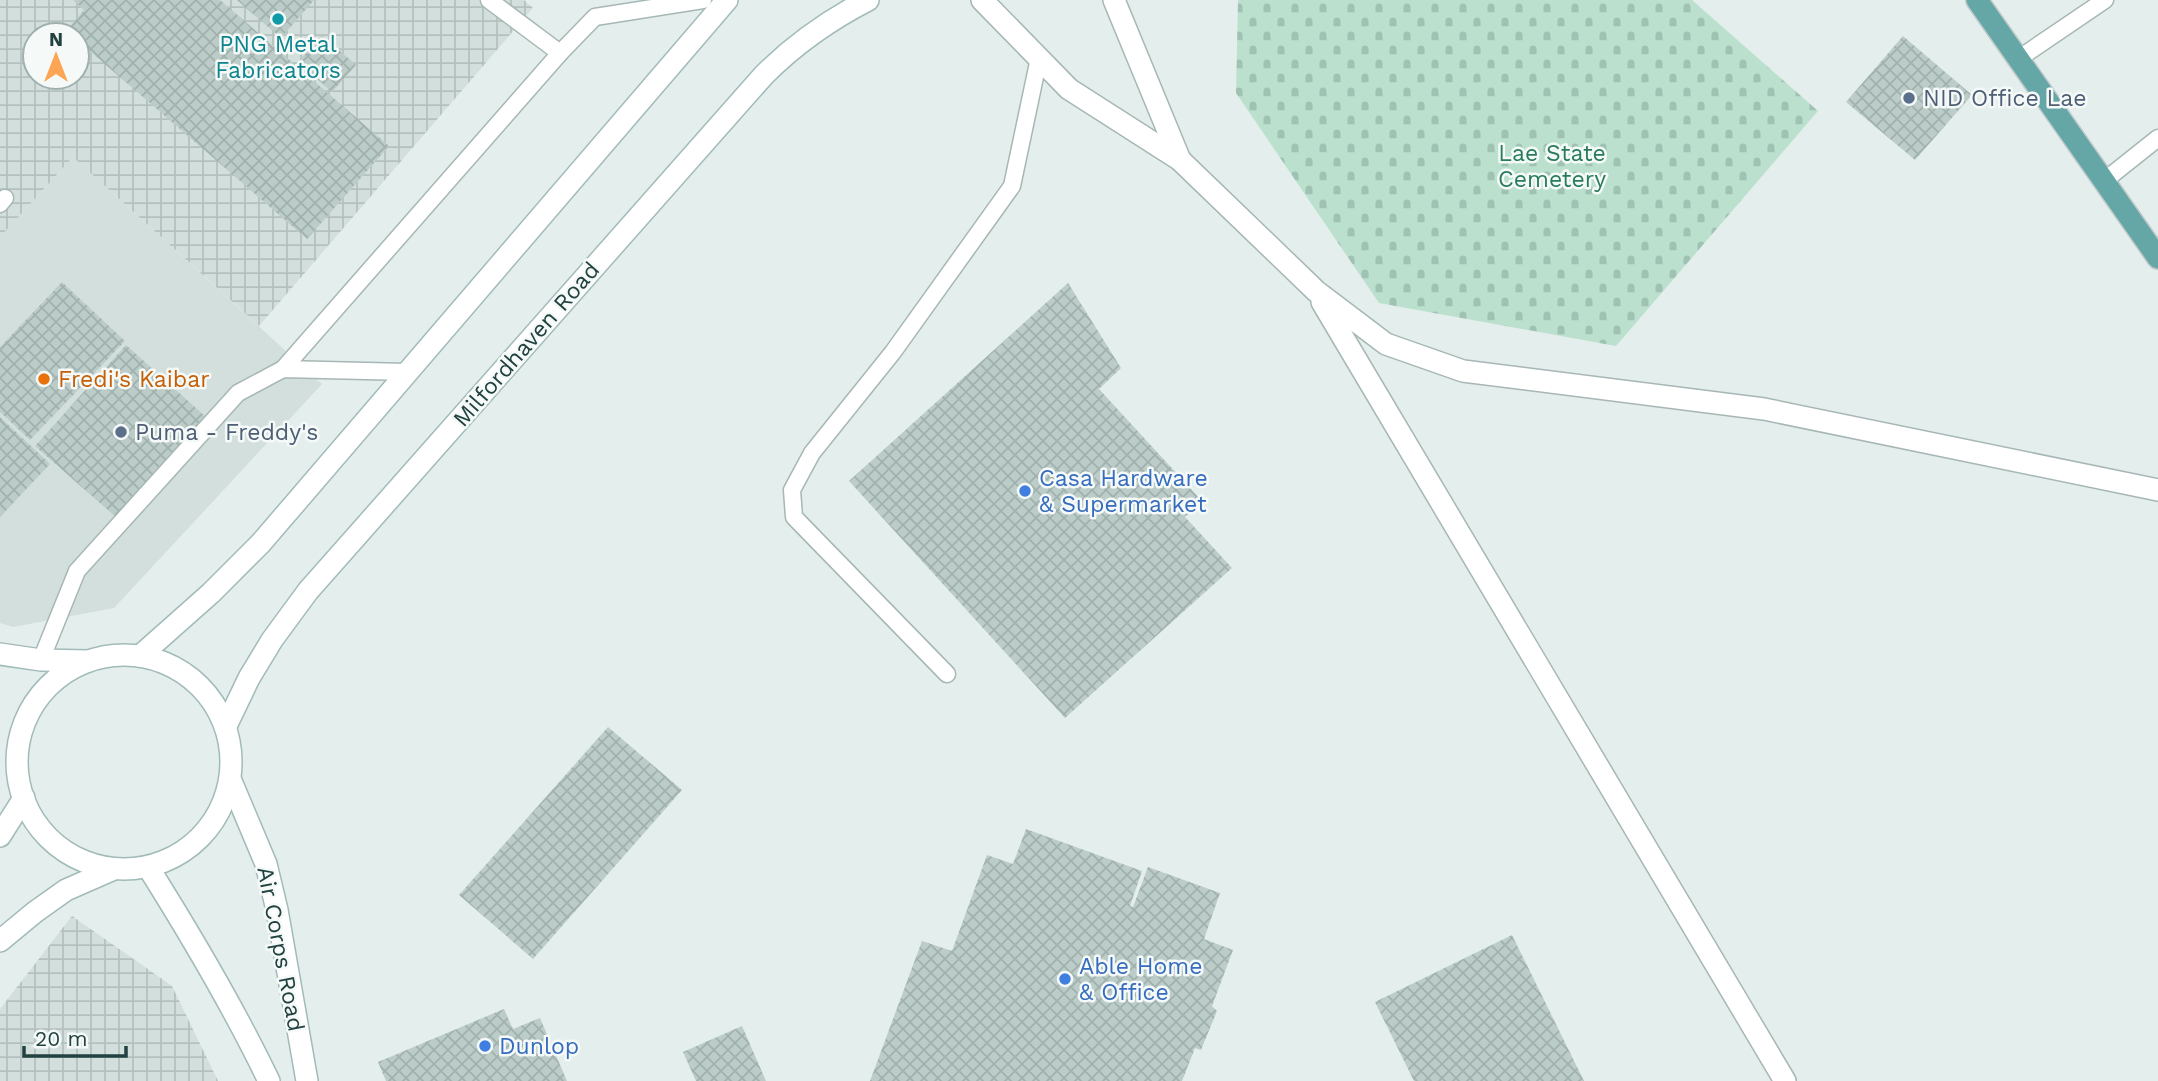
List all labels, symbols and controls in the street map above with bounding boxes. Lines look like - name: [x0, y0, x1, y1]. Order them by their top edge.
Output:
- marker: PNG Metal Fabricators: [270, 11, 286, 27]
- north arrow: [21, 21, 91, 91]
- text: N: [49, 28, 63, 51]
- place label: PNG Metal Fabricators: [215, 31, 341, 84]
- place label: NID Office Lae: [1923, 85, 2087, 112]
- marker: NID Office Lae: [1901, 90, 1917, 106]
- park label: Lae State Cemetery: [1498, 140, 1606, 193]
- street label: Milfordhaven Road: [448, 257, 605, 432]
- place label: Fredi's Kaibar: [58, 366, 210, 393]
- marker: Fredi's Kaibar: [36, 371, 52, 387]
- place label: Puma - Freddy's: [135, 419, 318, 446]
- marker: Puma - Freddy's: [113, 424, 129, 440]
- place label: Casa Hardware & Supermarket: [1039, 465, 1208, 518]
- marker: Casa Hardware & Supermarket: [1017, 483, 1033, 499]
- street label: Air Corps Road: [251, 864, 310, 1034]
- place label: Able Home & Office: [1079, 953, 1202, 1006]
- marker: Able Home & Office: [1057, 971, 1073, 987]
- scale bar: [24, 1014, 126, 1058]
- text: 20 m: [35, 1026, 87, 1051]
- place label: Dunlop: [499, 1033, 579, 1060]
- marker: Dunlop: [477, 1038, 493, 1054]

